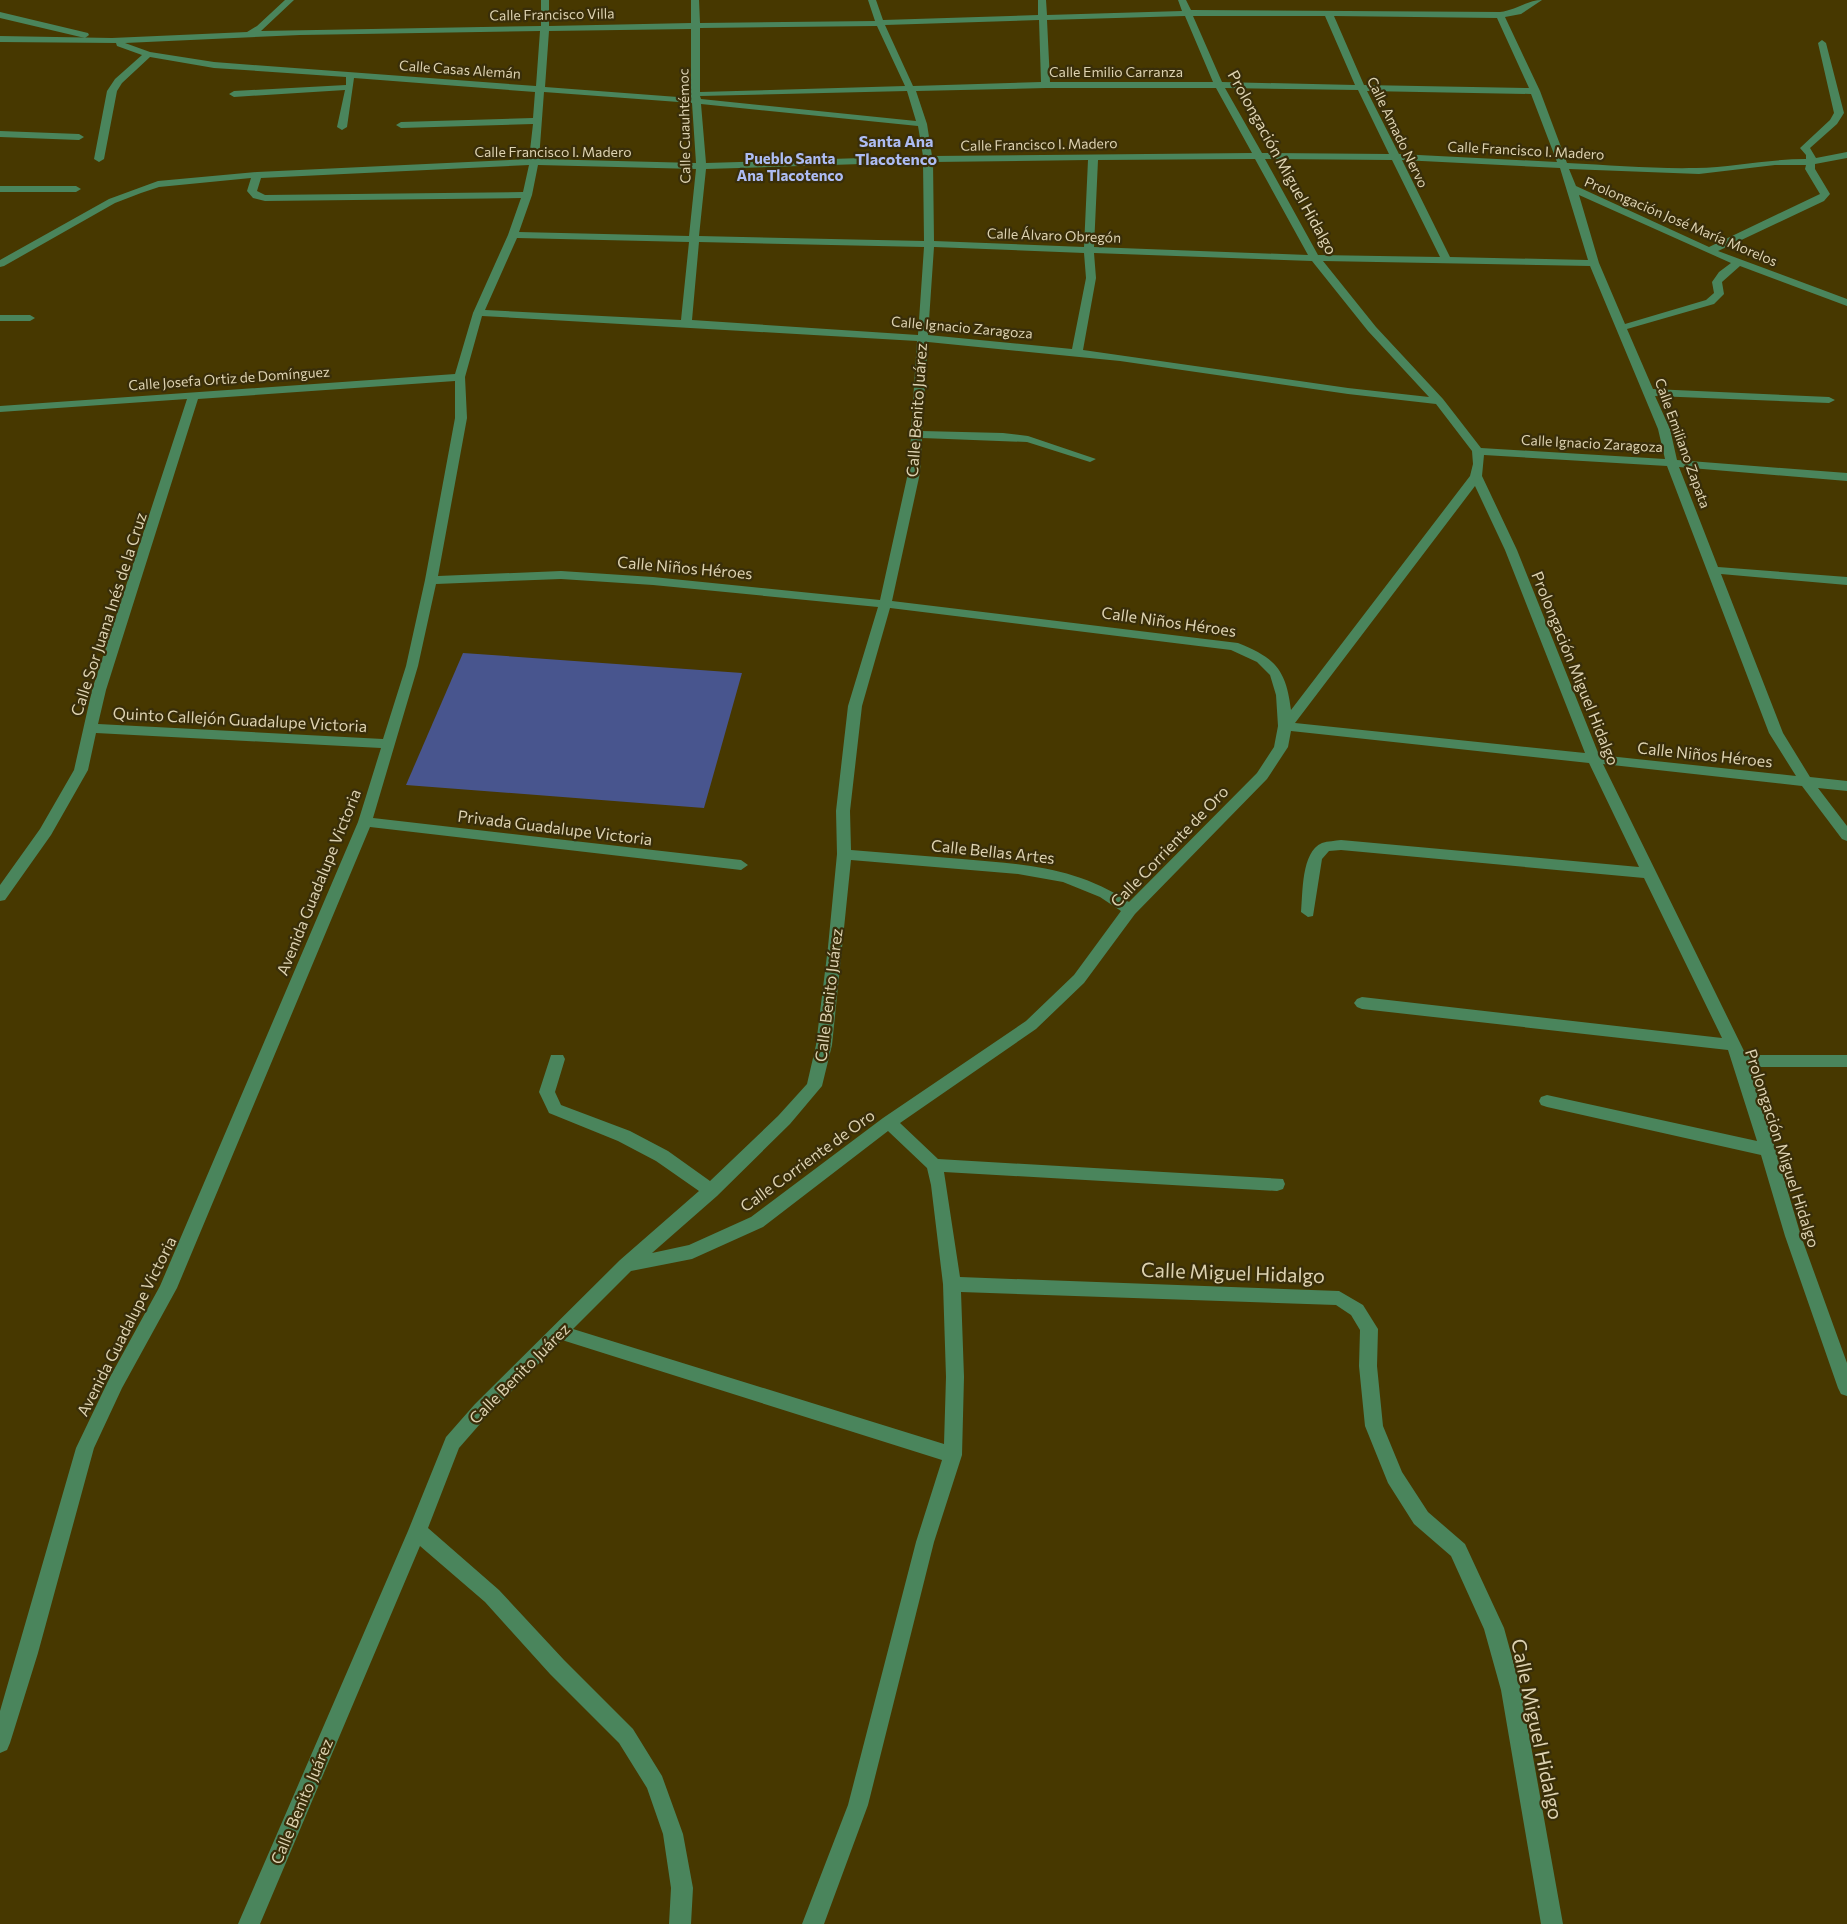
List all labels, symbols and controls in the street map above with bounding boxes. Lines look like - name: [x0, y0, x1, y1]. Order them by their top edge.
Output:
- street label: Calle Francisco Villa: [489, 4, 615, 24]
- street label: Calle Casas Alemán: [399, 56, 521, 82]
- street label: Calle Emilio Carranza: [1049, 63, 1183, 80]
- street label: Prolongación Miguel Hidalgo: [1224, 67, 1342, 257]
- street label: Calle Cuauhtémoc: [674, 68, 694, 184]
- street label: Calle Amado Nervo: [1364, 74, 1432, 190]
- district label: Santa Ana Tlacotenco: [855, 131, 937, 168]
- street label: Calle Francisco I. Madero: [960, 134, 1118, 154]
- street label: Calle Francisco I. Madero: [1447, 137, 1605, 163]
- street label: Calle Francisco I. Madero: [474, 143, 632, 160]
- district label: Pueblo Santa Ana Tlacotenco: [736, 149, 844, 184]
- street label: Prolongación José María Morelos: [1582, 173, 1780, 269]
- street label: Calle Álvaro Obregón: [987, 224, 1121, 246]
- street label: Calle Ignacio Zaragoza: [890, 312, 1034, 342]
- street label: Calle Benito Juárez: [902, 342, 930, 478]
- street label: Calle Josefa Ortiz de Domínguez: [128, 362, 330, 394]
- street label: Calle Emiliano Zapata: [1652, 376, 1714, 510]
- street label: Calle Ignacio Zaragoza: [1521, 431, 1663, 455]
- street label: Calle Sor Juana Inés de la Cruz: [66, 510, 150, 718]
- street label: Calle Niños Héroes: [616, 552, 754, 582]
- street label: Prolongación Miguel Hidalgo: [1528, 568, 1624, 768]
- street label: Calle Niños Héroes: [1100, 602, 1238, 640]
- street label: Quinto Callejón Guadalupe Victoria: [112, 703, 368, 735]
- street label: Calle Niños Héroes: [1636, 737, 1774, 771]
- street label: Calle Corriente de Oro: [1106, 781, 1232, 911]
- street label: Avenida Guadalupe Victoria: [272, 786, 364, 978]
- street label: Privada Guadalupe Victoria: [457, 806, 653, 848]
- street label: Calle Bellas Artes: [930, 835, 1056, 867]
- street label: Calle Benito Juárez: [810, 927, 846, 1063]
- street label: Prolongación Miguel Hidalgo: [1742, 1046, 1824, 1250]
- street label: Calle Corriente de Oro: [736, 1105, 878, 1215]
- street label: Avenida Guadalupe Victoria: [72, 1233, 180, 1419]
- street label: Calle Miguel Hidalgo: [1140, 1257, 1326, 1287]
- street label: Calle Benito Juárez: [465, 1319, 573, 1427]
- street label: Calle Miguel Hidalgo: [1507, 1636, 1569, 1822]
- street label: Calle Benito Juárez: [266, 1735, 336, 1867]

